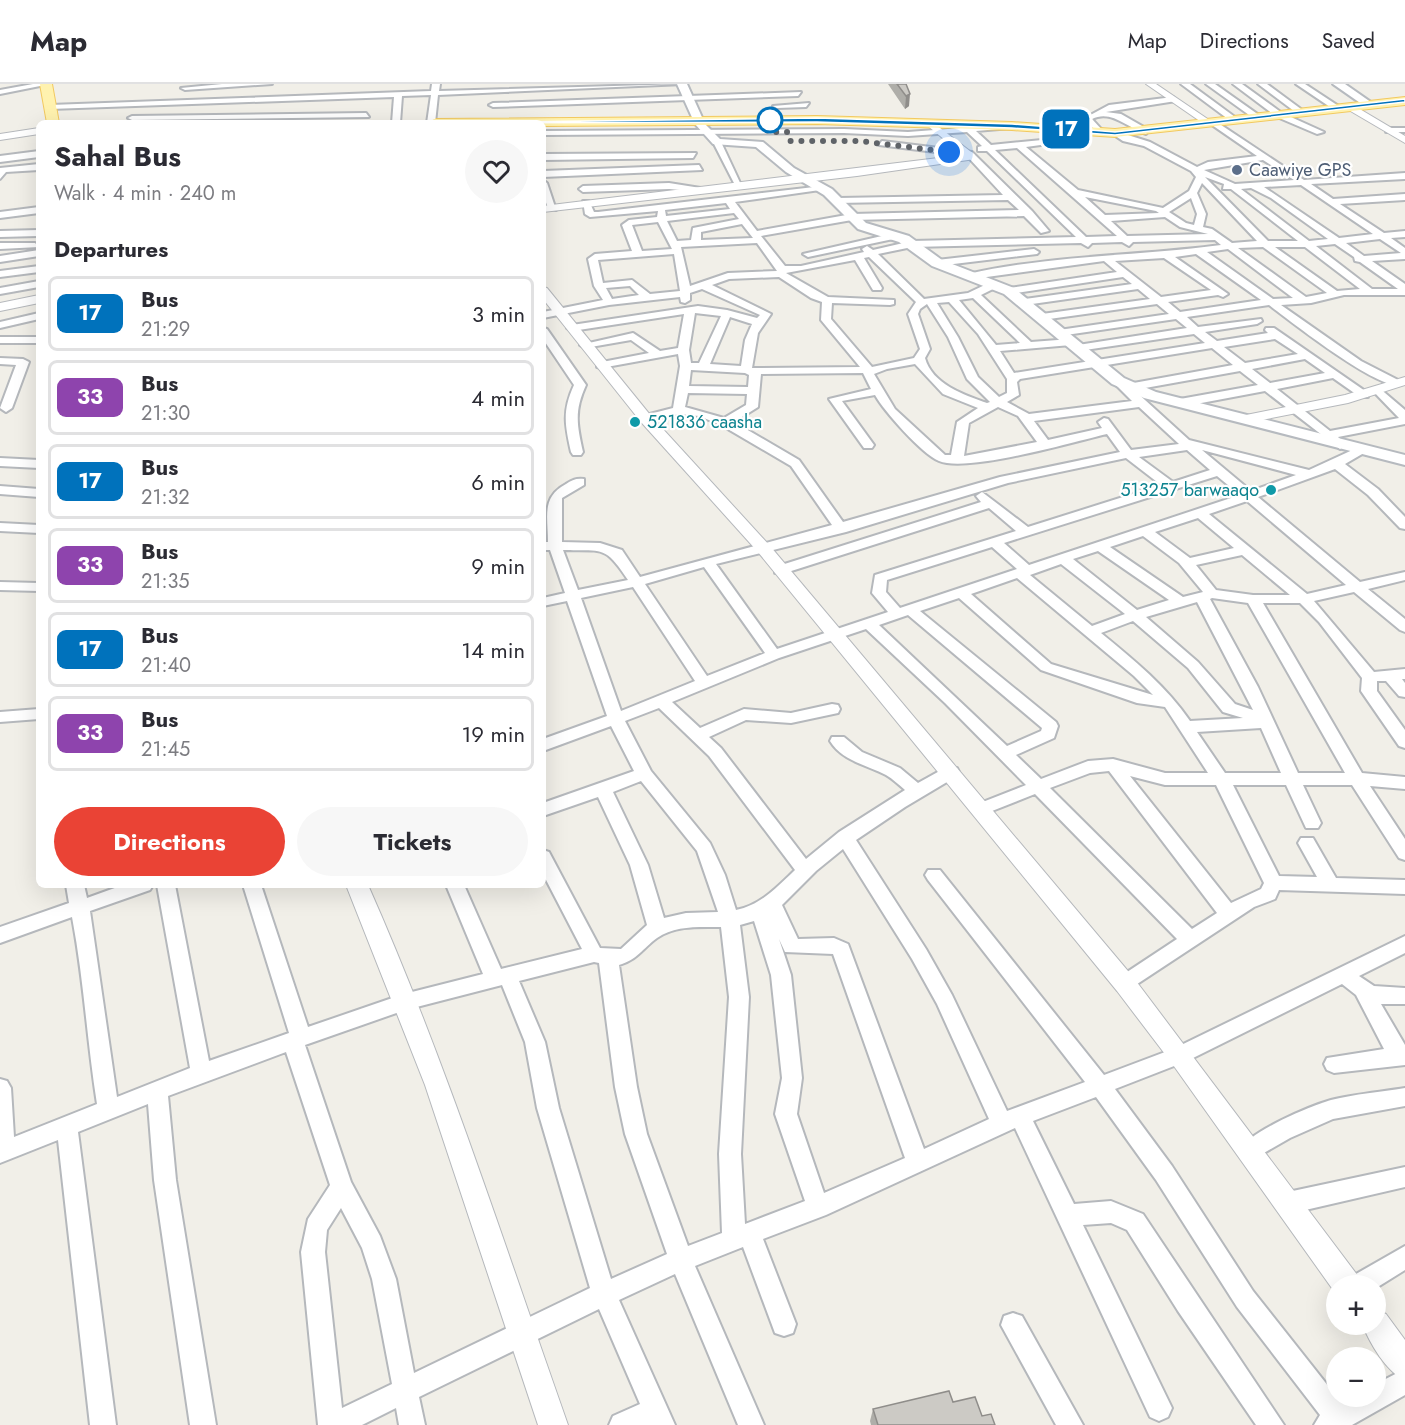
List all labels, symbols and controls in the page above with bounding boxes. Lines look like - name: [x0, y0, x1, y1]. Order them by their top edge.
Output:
- text: Map: [30, 21, 87, 62]
- text: Map: [1128, 26, 1167, 56]
- text: Directions: [1200, 26, 1289, 56]
- text: Saved: [1322, 26, 1375, 56]
- unlabelled marker: [757, 107, 783, 133]
- line badge: 17: [1039, 110, 1093, 148]
- text: 17: [1054, 114, 1078, 144]
- text: Sahal Bus: [54, 136, 181, 177]
- your location: [934, 137, 964, 167]
- button: heart: [465, 140, 528, 203]
- place label: Caawiye GPS: [1249, 157, 1352, 183]
- marker: Caawiye GPS: [1230, 163, 1244, 177]
- text: Walk · 4 min · 240 m: [54, 179, 236, 208]
- text: Departures: [54, 233, 168, 265]
- text: Bus: [141, 283, 178, 315]
- text: 17: [78, 298, 102, 328]
- text: 3 min: [472, 298, 525, 330]
- text: 21:29: [141, 315, 190, 344]
- text: Bus: [141, 367, 178, 399]
- text: 33: [77, 382, 103, 412]
- text: 4 min: [471, 382, 525, 414]
- text: 21:30: [141, 399, 190, 428]
- place label: 521836 caasha: [647, 409, 762, 435]
- marker: 521836 caasha: [628, 415, 642, 429]
- text: Bus: [141, 451, 178, 483]
- text: 17: [78, 466, 102, 496]
- text: 6 min: [471, 466, 525, 498]
- place label: 513257 barwaaqo: [1120, 477, 1259, 503]
- text: 21:32: [141, 483, 190, 512]
- marker: 513257 barwaaqo: [1264, 483, 1278, 497]
- text: Bus: [141, 535, 178, 567]
- text: 33: [77, 550, 103, 580]
- text: 9 min: [471, 550, 525, 582]
- text: 21:35: [141, 567, 190, 596]
- text: Bus: [141, 619, 178, 651]
- text: 17: [78, 634, 102, 664]
- text: 14 min: [461, 634, 525, 666]
- text: 21:40: [141, 651, 191, 680]
- text: Bus: [141, 703, 178, 735]
- text: 33: [77, 718, 103, 748]
- text: 19 min: [461, 718, 525, 750]
- text: 21:45: [141, 735, 190, 764]
- button: Directions: [54, 807, 285, 876]
- button: Tickets: [297, 807, 528, 876]
- map controls: [1326, 1275, 1386, 1407]
- button: +: [1326, 1275, 1386, 1335]
- button: −: [1326, 1347, 1386, 1407]

